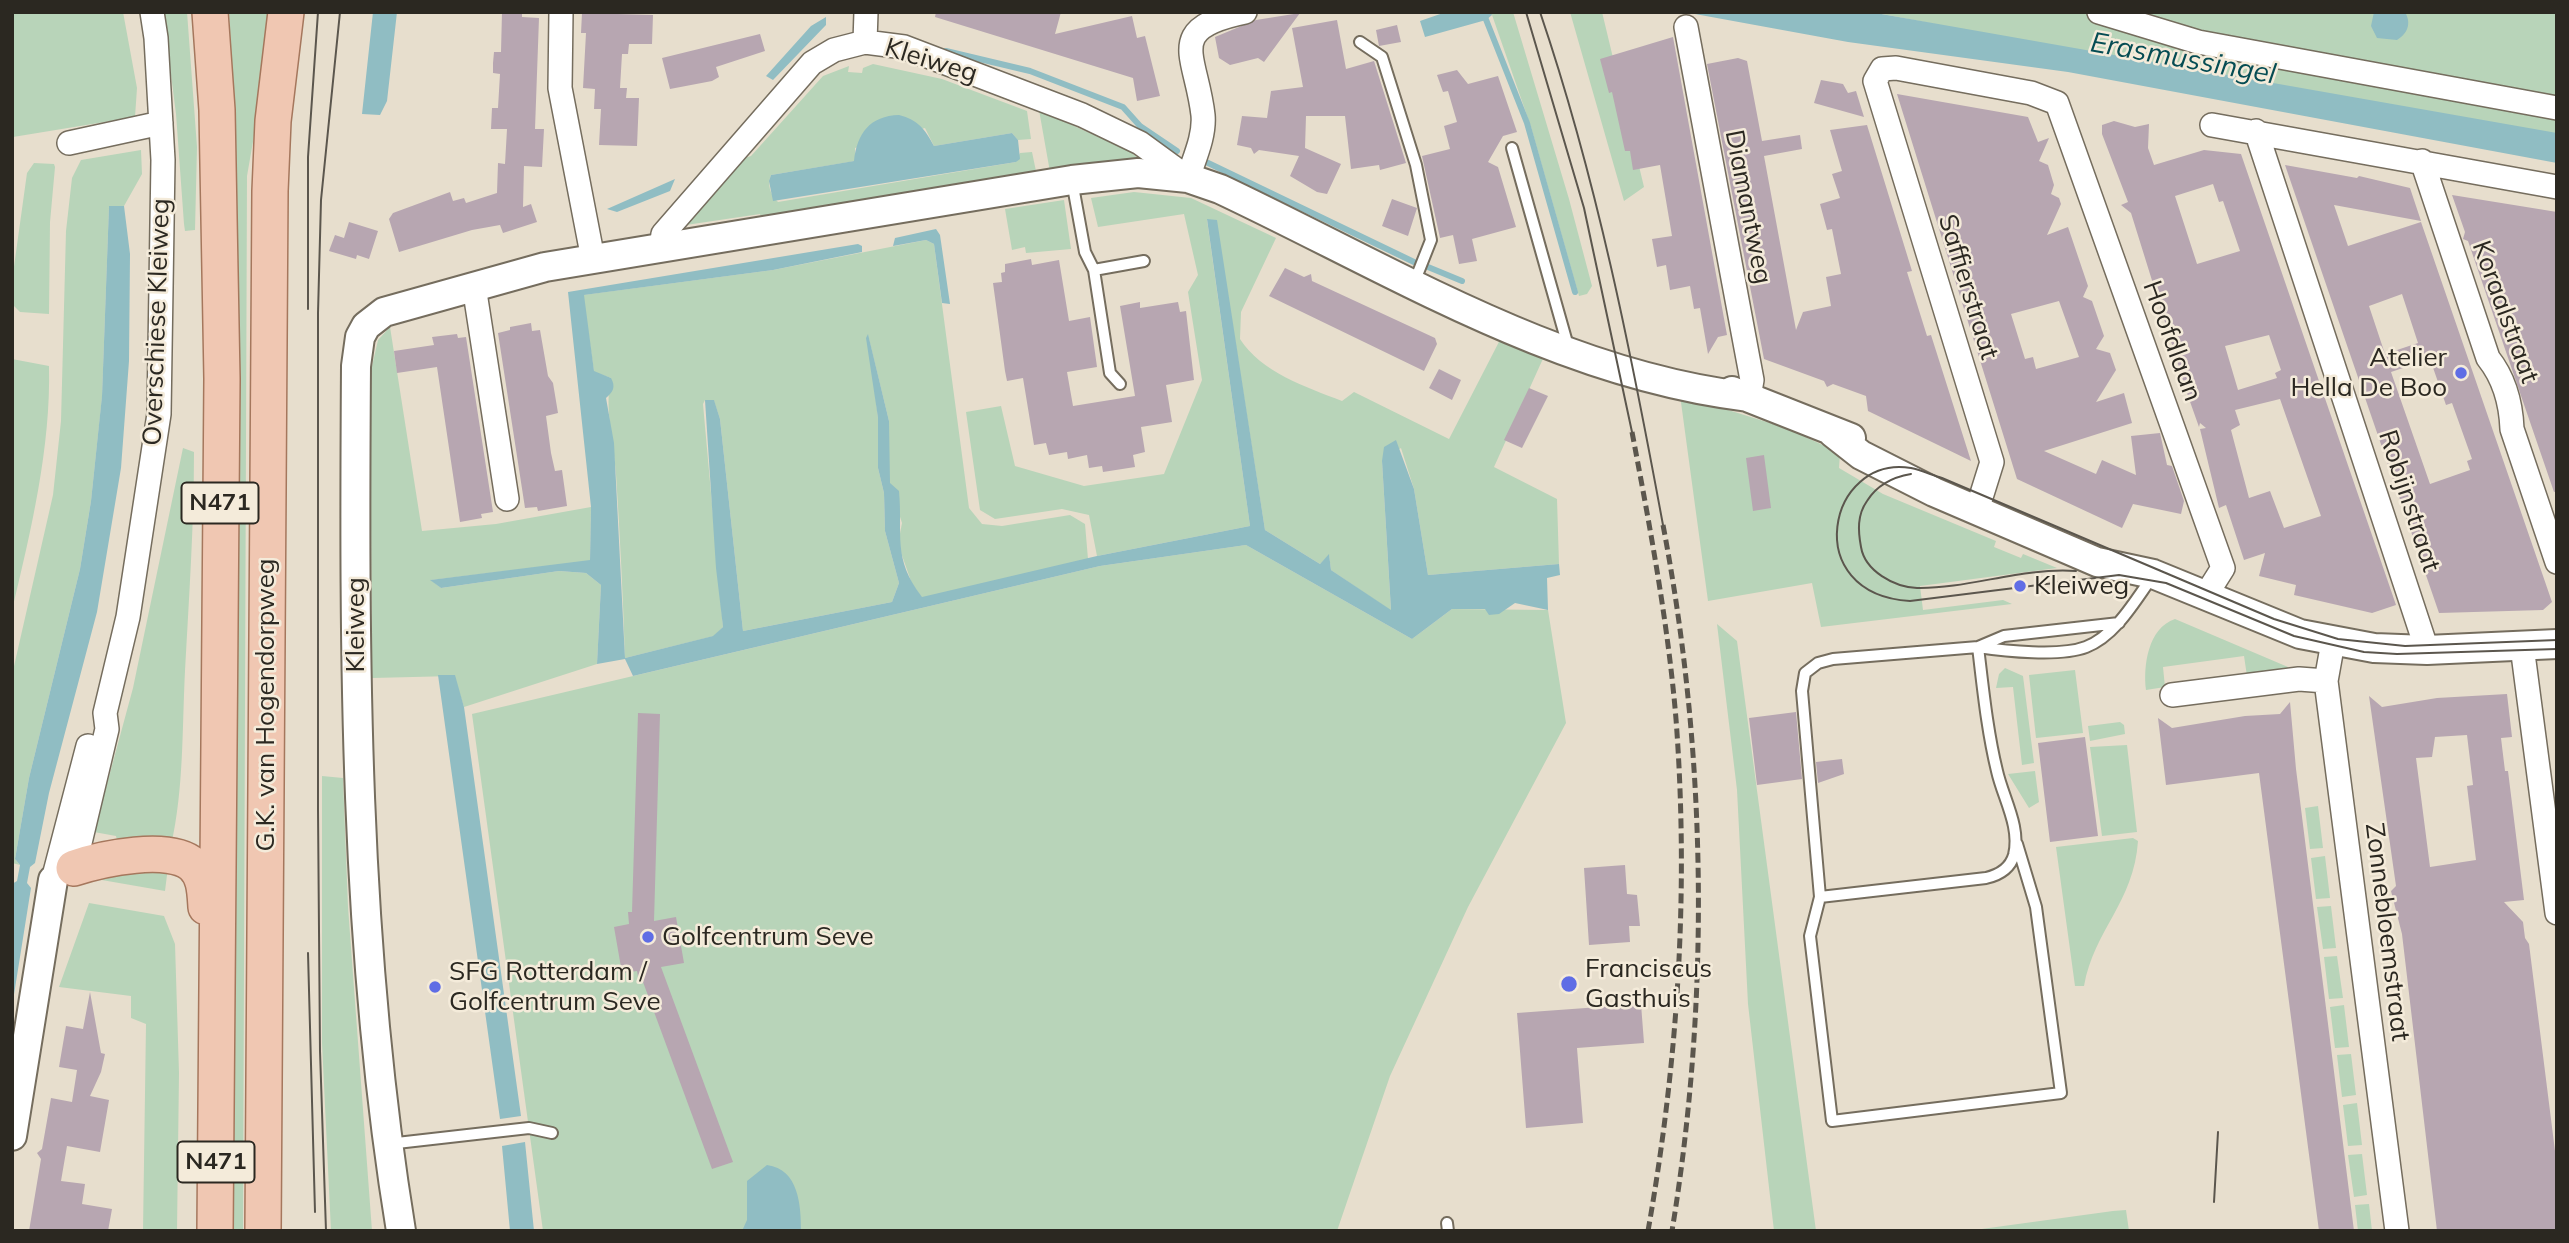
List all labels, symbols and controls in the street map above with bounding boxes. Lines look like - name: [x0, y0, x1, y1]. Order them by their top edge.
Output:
- water label: Erasmussingel: [2088, 26, 2278, 92]
- street label: Kleiweg: [881, 32, 981, 90]
- street label: Diamantweg: [1718, 127, 1778, 287]
- street label: Overschiese Kleiweg: [137, 198, 177, 446]
- street label: Saffierstraat: [1931, 211, 2005, 363]
- street label: Koraalstraat: [2465, 237, 2545, 387]
- street label: Hoofdlaan: [2136, 276, 2208, 406]
- place label: Atelier Hella De Boo: [2290, 342, 2447, 404]
- marker: Atelier Hella De Boo: [2453, 365, 2469, 381]
- street label: Robijnstraat: [2371, 426, 2447, 576]
- road number: N471: [182, 482, 258, 524]
- street label: G.K. van Hogendorpweg: [250, 559, 282, 851]
- place label: Kleiweg: [2034, 570, 2129, 602]
- street label: Kleiweg: [340, 577, 372, 673]
- marker: Kleiweg: [2012, 578, 2028, 594]
- street label: Zonnebloemstraat: [2358, 821, 2416, 1043]
- place label: Golfcentrum Seve: [662, 921, 874, 953]
- marker: Golfcentrum Seve: [640, 929, 656, 945]
- place label: Franciscus Gasthuis: [1585, 953, 1712, 1014]
- place label: SFG Rotterdam / Golfcentrum Seve: [449, 956, 661, 1018]
- marker: Franciscus Gasthuis: [1559, 974, 1579, 994]
- marker: SFG Rotterdam / Golfcentrum Seve: [427, 979, 443, 995]
- road number: N471: [178, 1142, 255, 1182]

